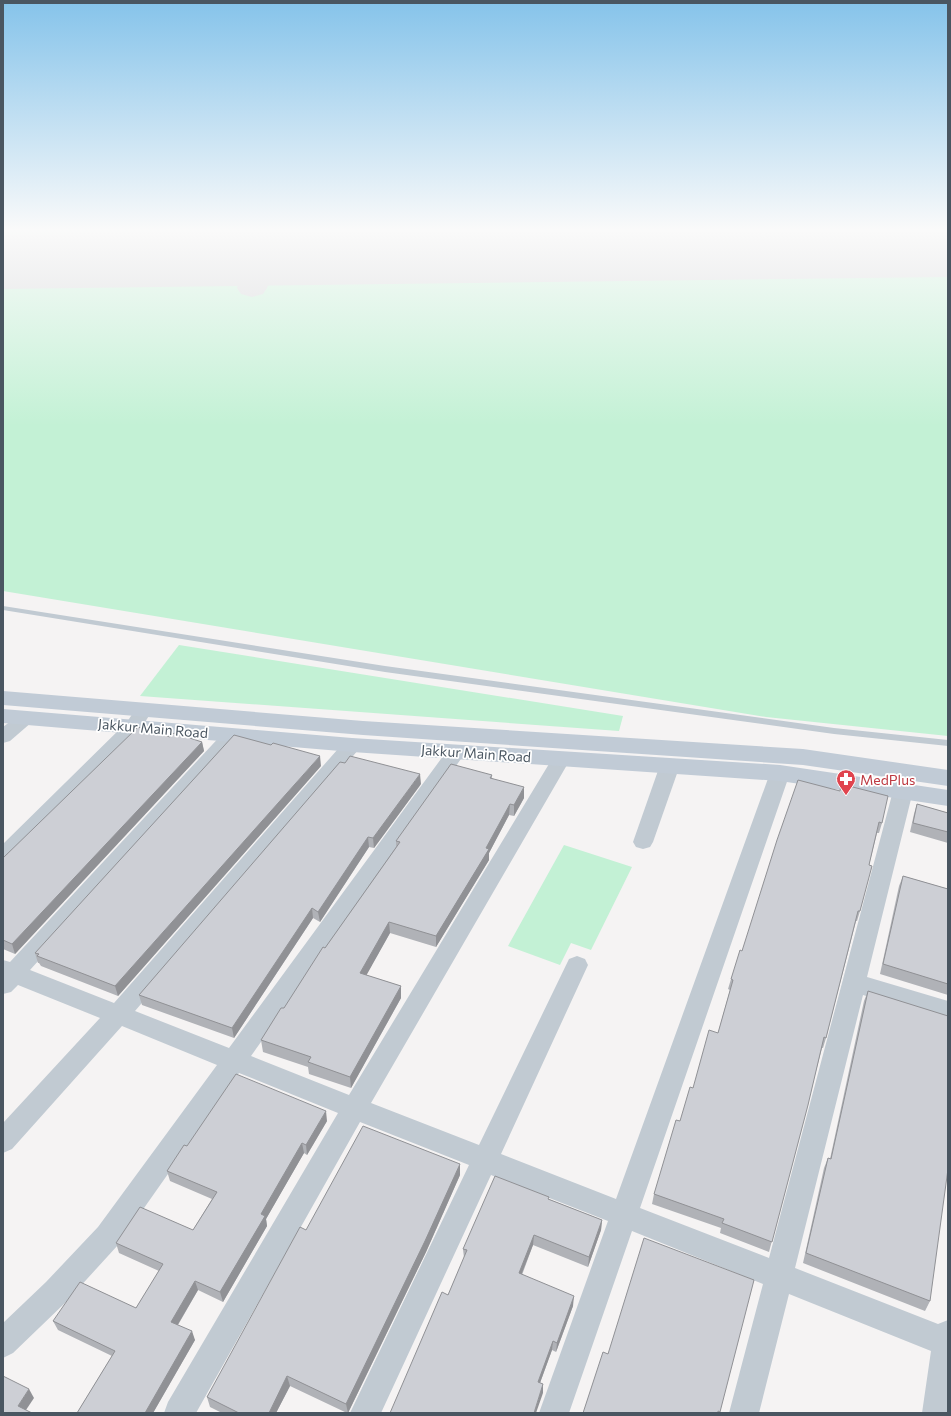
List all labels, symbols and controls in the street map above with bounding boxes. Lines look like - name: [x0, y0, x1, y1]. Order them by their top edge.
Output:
- street label: Jakkur Main Road: [97, 715, 209, 741]
- street label: Jakkur Main Road: [420, 741, 532, 765]
- pharmacy icon: MedPlus: [835, 768, 857, 796]
- place label: MedPlus: [860, 771, 915, 788]

